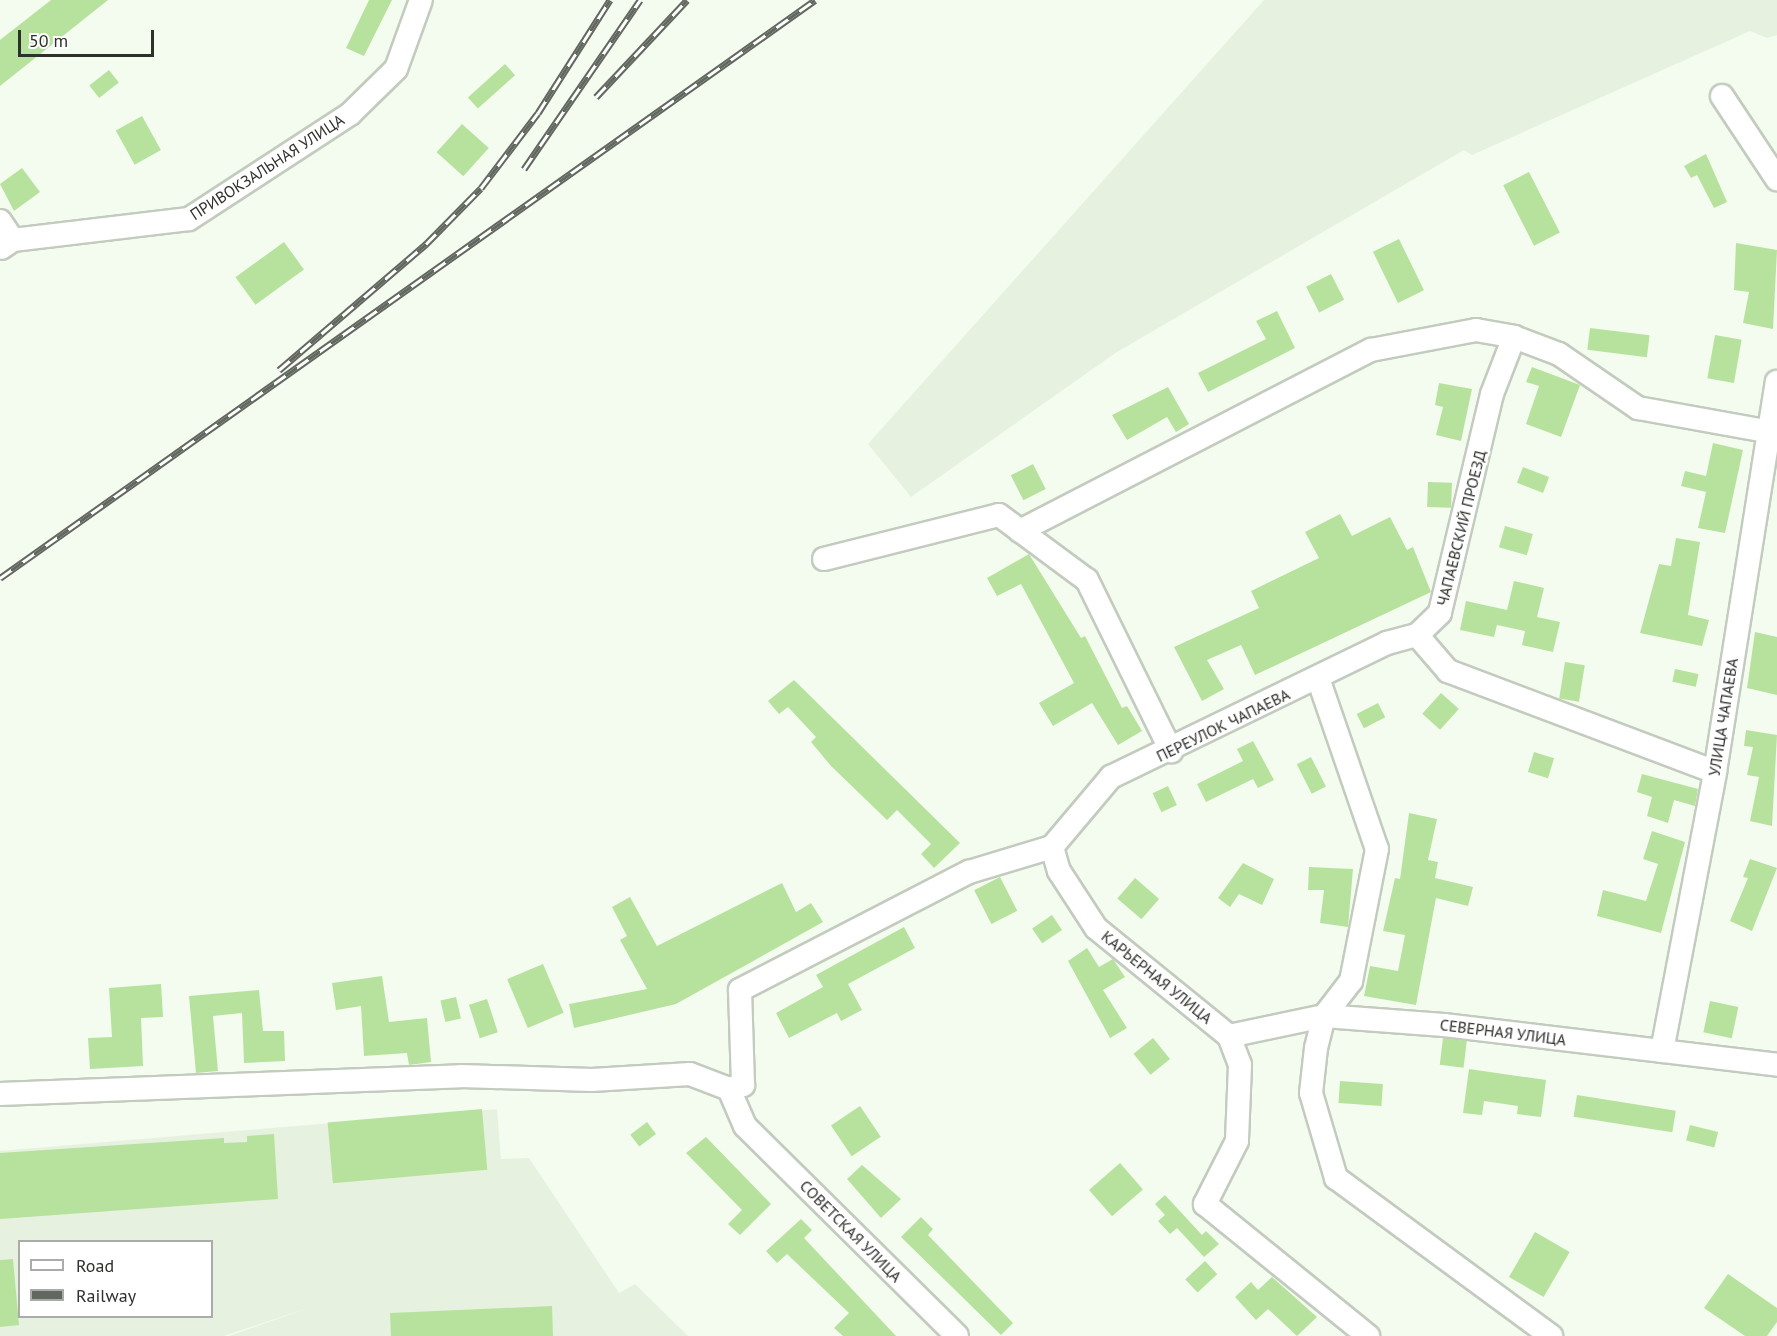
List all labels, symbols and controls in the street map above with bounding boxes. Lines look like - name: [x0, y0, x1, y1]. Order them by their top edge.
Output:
- scale bar: [21, 18, 158, 56]
- text: 50 m: [29, 29, 68, 52]
- street label: ПРИВОКЗАЛЬНАЯ УЛИЦА: [186, 110, 348, 224]
- street label: ЧАПАЕВСКИЙ ПРОЕЗД: [1432, 448, 1490, 608]
- street label: УЛИЦА ЧАПАЕВА: [1704, 656, 1742, 778]
- street label: ПЕРЕУЛОК ЧАПАЕВА: [1153, 684, 1293, 766]
- street label: КАРЬЕРНАЯ УЛИЦА: [1098, 926, 1216, 1028]
- street label: СЕВЕРНАЯ УЛИЦА: [1438, 1015, 1568, 1049]
- street label: СОВЕТСКАЯ УЛИЦА: [796, 1176, 906, 1286]
- legend: [18, 1240, 213, 1318]
- text: Road: [76, 1254, 114, 1277]
- text: Railway: [76, 1284, 136, 1307]

